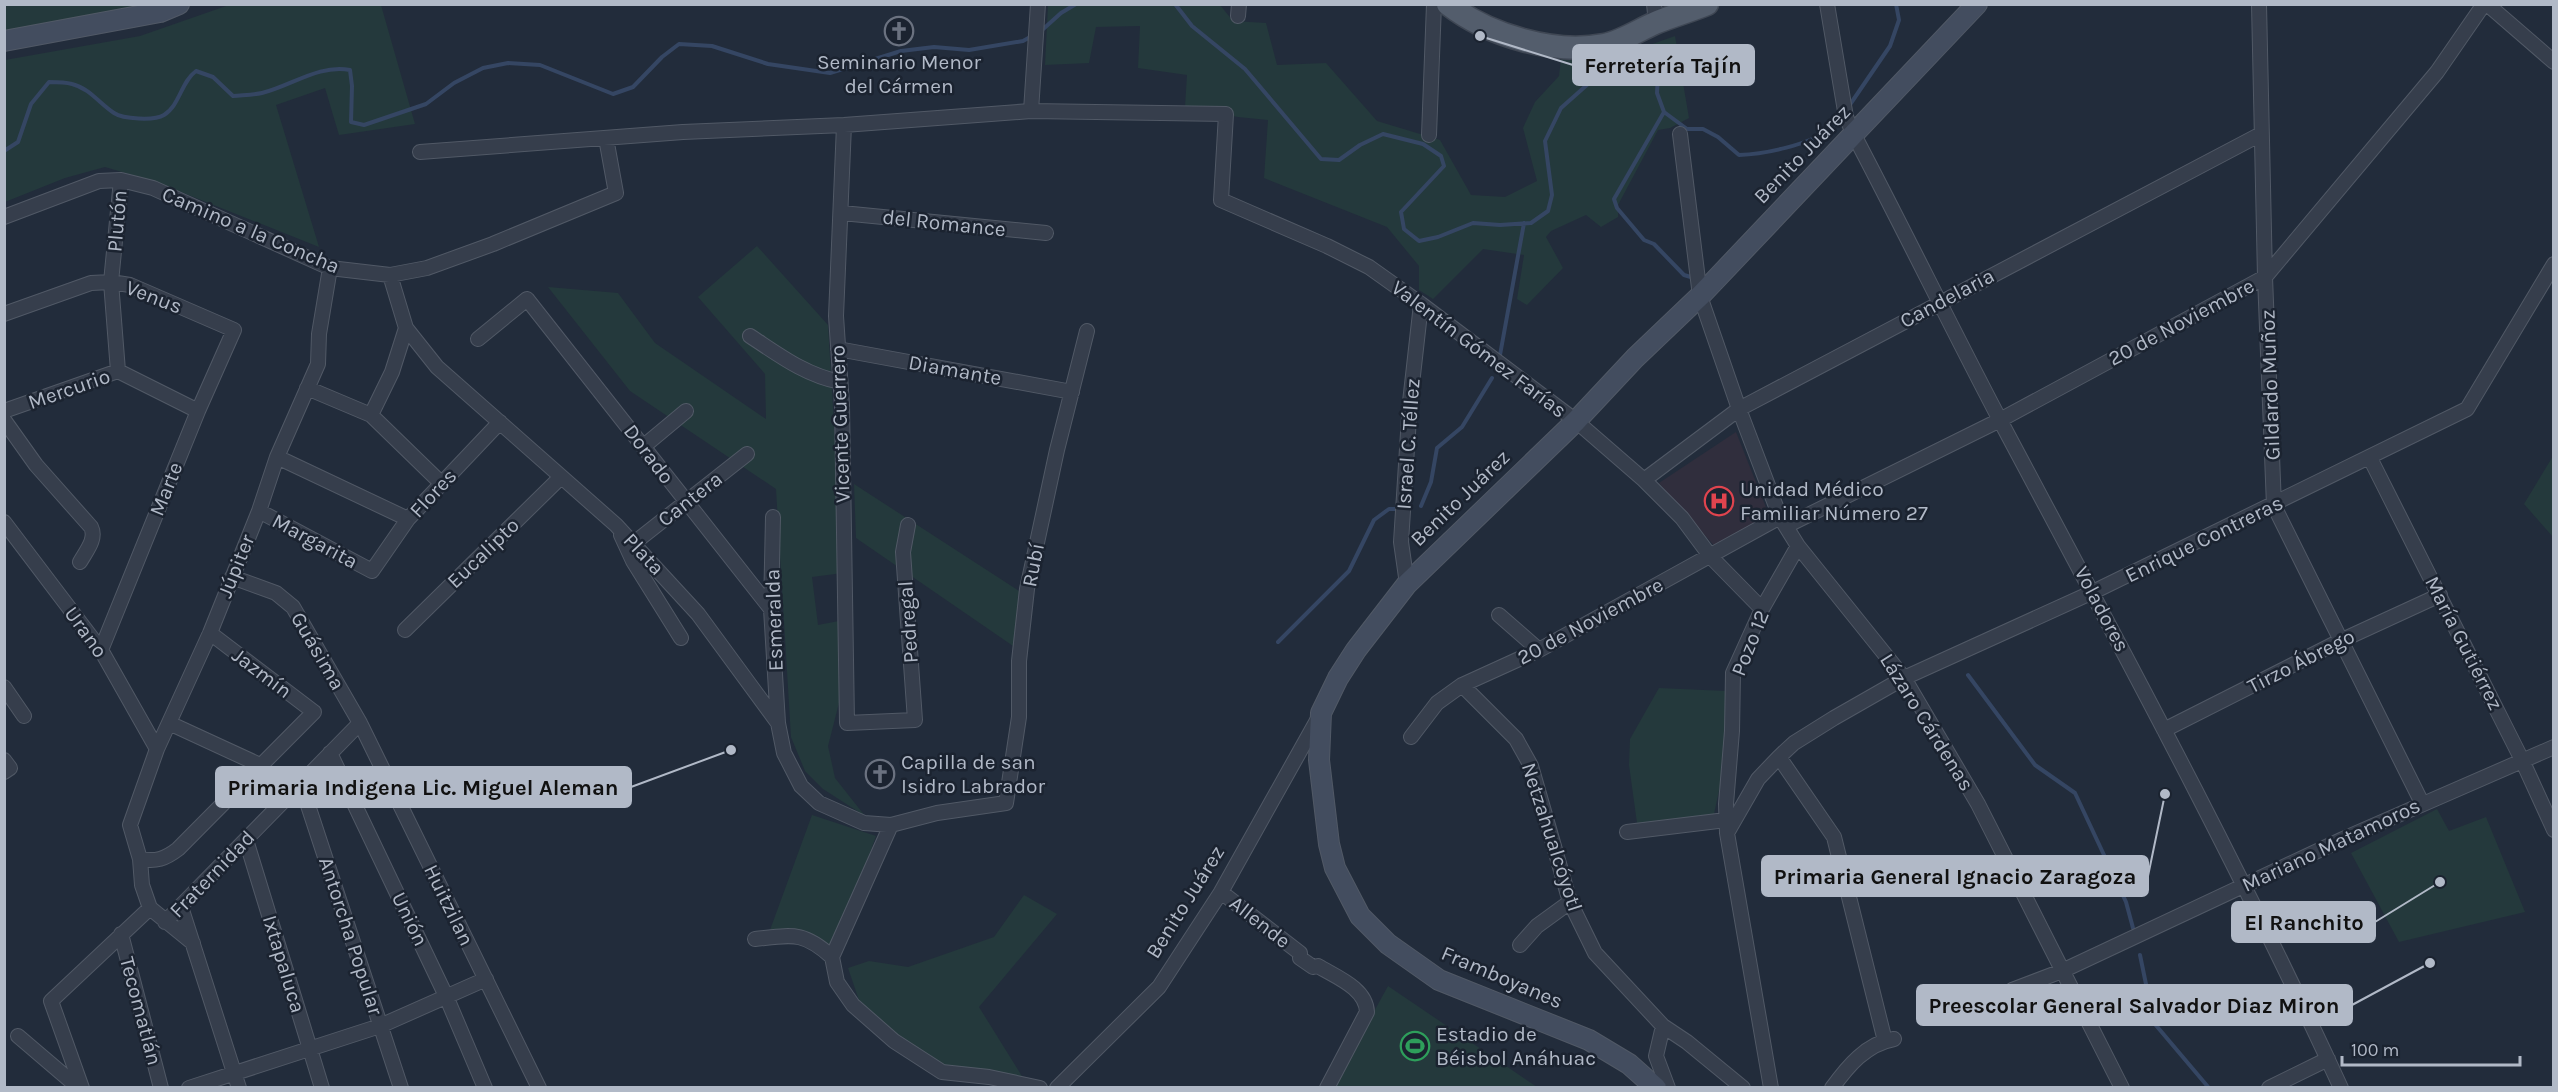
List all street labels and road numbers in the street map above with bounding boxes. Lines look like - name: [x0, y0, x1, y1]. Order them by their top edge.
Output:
- street label: Benito Juárez: [1749, 100, 1855, 208]
- street label: Camino a la Concha: [159, 182, 343, 278]
- street label: Plutón: [102, 189, 132, 253]
- street label: del Romance: [881, 205, 1007, 241]
- street label: Candelaria: [1896, 263, 1998, 333]
- street label: 20 de Noviembre: [2104, 273, 2258, 371]
- street label: Venus: [122, 275, 186, 319]
- street label: Valentín Gómez Farías: [1387, 275, 1571, 423]
- street label: Gildardo Muñoz: [2255, 309, 2285, 461]
- street label: Vicente Guerrero: [825, 345, 855, 503]
- street label: Diamante: [907, 350, 1003, 390]
- street label: Mercurio: [25, 364, 113, 414]
- street label: Israel C. Téllez: [1391, 378, 1425, 510]
- street label: Dorado: [619, 419, 679, 489]
- street label: Benito Juárez: [1406, 445, 1514, 551]
- street label: Marte: [144, 459, 188, 519]
- street label: Flores: [405, 464, 461, 522]
- street label: Cantera: [653, 466, 727, 532]
- street label: Enrique Contreras: [2121, 490, 2287, 588]
- street label: Margarita: [268, 508, 362, 574]
- street label: Eucalipto: [442, 513, 524, 593]
- street label: Plata: [619, 528, 669, 580]
- street label: Júpiter: [213, 531, 260, 601]
- street label: Rubí: [1017, 540, 1049, 589]
- street label: Voladores: [2069, 562, 2135, 656]
- street label: Esmeralda: [760, 568, 788, 672]
- street label: 20 de Noviembre: [1513, 572, 1667, 670]
- street label: María Gutiérrez: [2420, 572, 2508, 714]
- street label: Pedregal: [893, 580, 923, 664]
- street label: Urano: [60, 602, 112, 662]
- street label: Pozo 12: [1726, 607, 1774, 679]
- street label: Guásima: [286, 608, 350, 694]
- street label: Tirzo Ábrego: [2243, 624, 2359, 698]
- street label: Jazmín: [227, 643, 297, 703]
- street label: Lázaro Cárdenas: [1875, 649, 1979, 795]
- street label: Netzahualcóyotl: [1517, 760, 1587, 914]
- street label: Mariano Matamoros: [2238, 793, 2424, 897]
- street label: Fraternidad: [165, 825, 259, 923]
- street label: Benito Juárez: [1141, 841, 1229, 963]
- street label: Antorcha Popular: [314, 854, 388, 1018]
- street label: Huitzilan: [419, 861, 479, 949]
- street label: Unión: [387, 888, 433, 950]
- street label: Allende: [1225, 891, 1295, 953]
- street label: Ixtapaluca: [258, 912, 310, 1016]
- street label: Framboyanes: [1438, 941, 1566, 1013]
- street label: Tecomatlán: [115, 954, 167, 1068]

